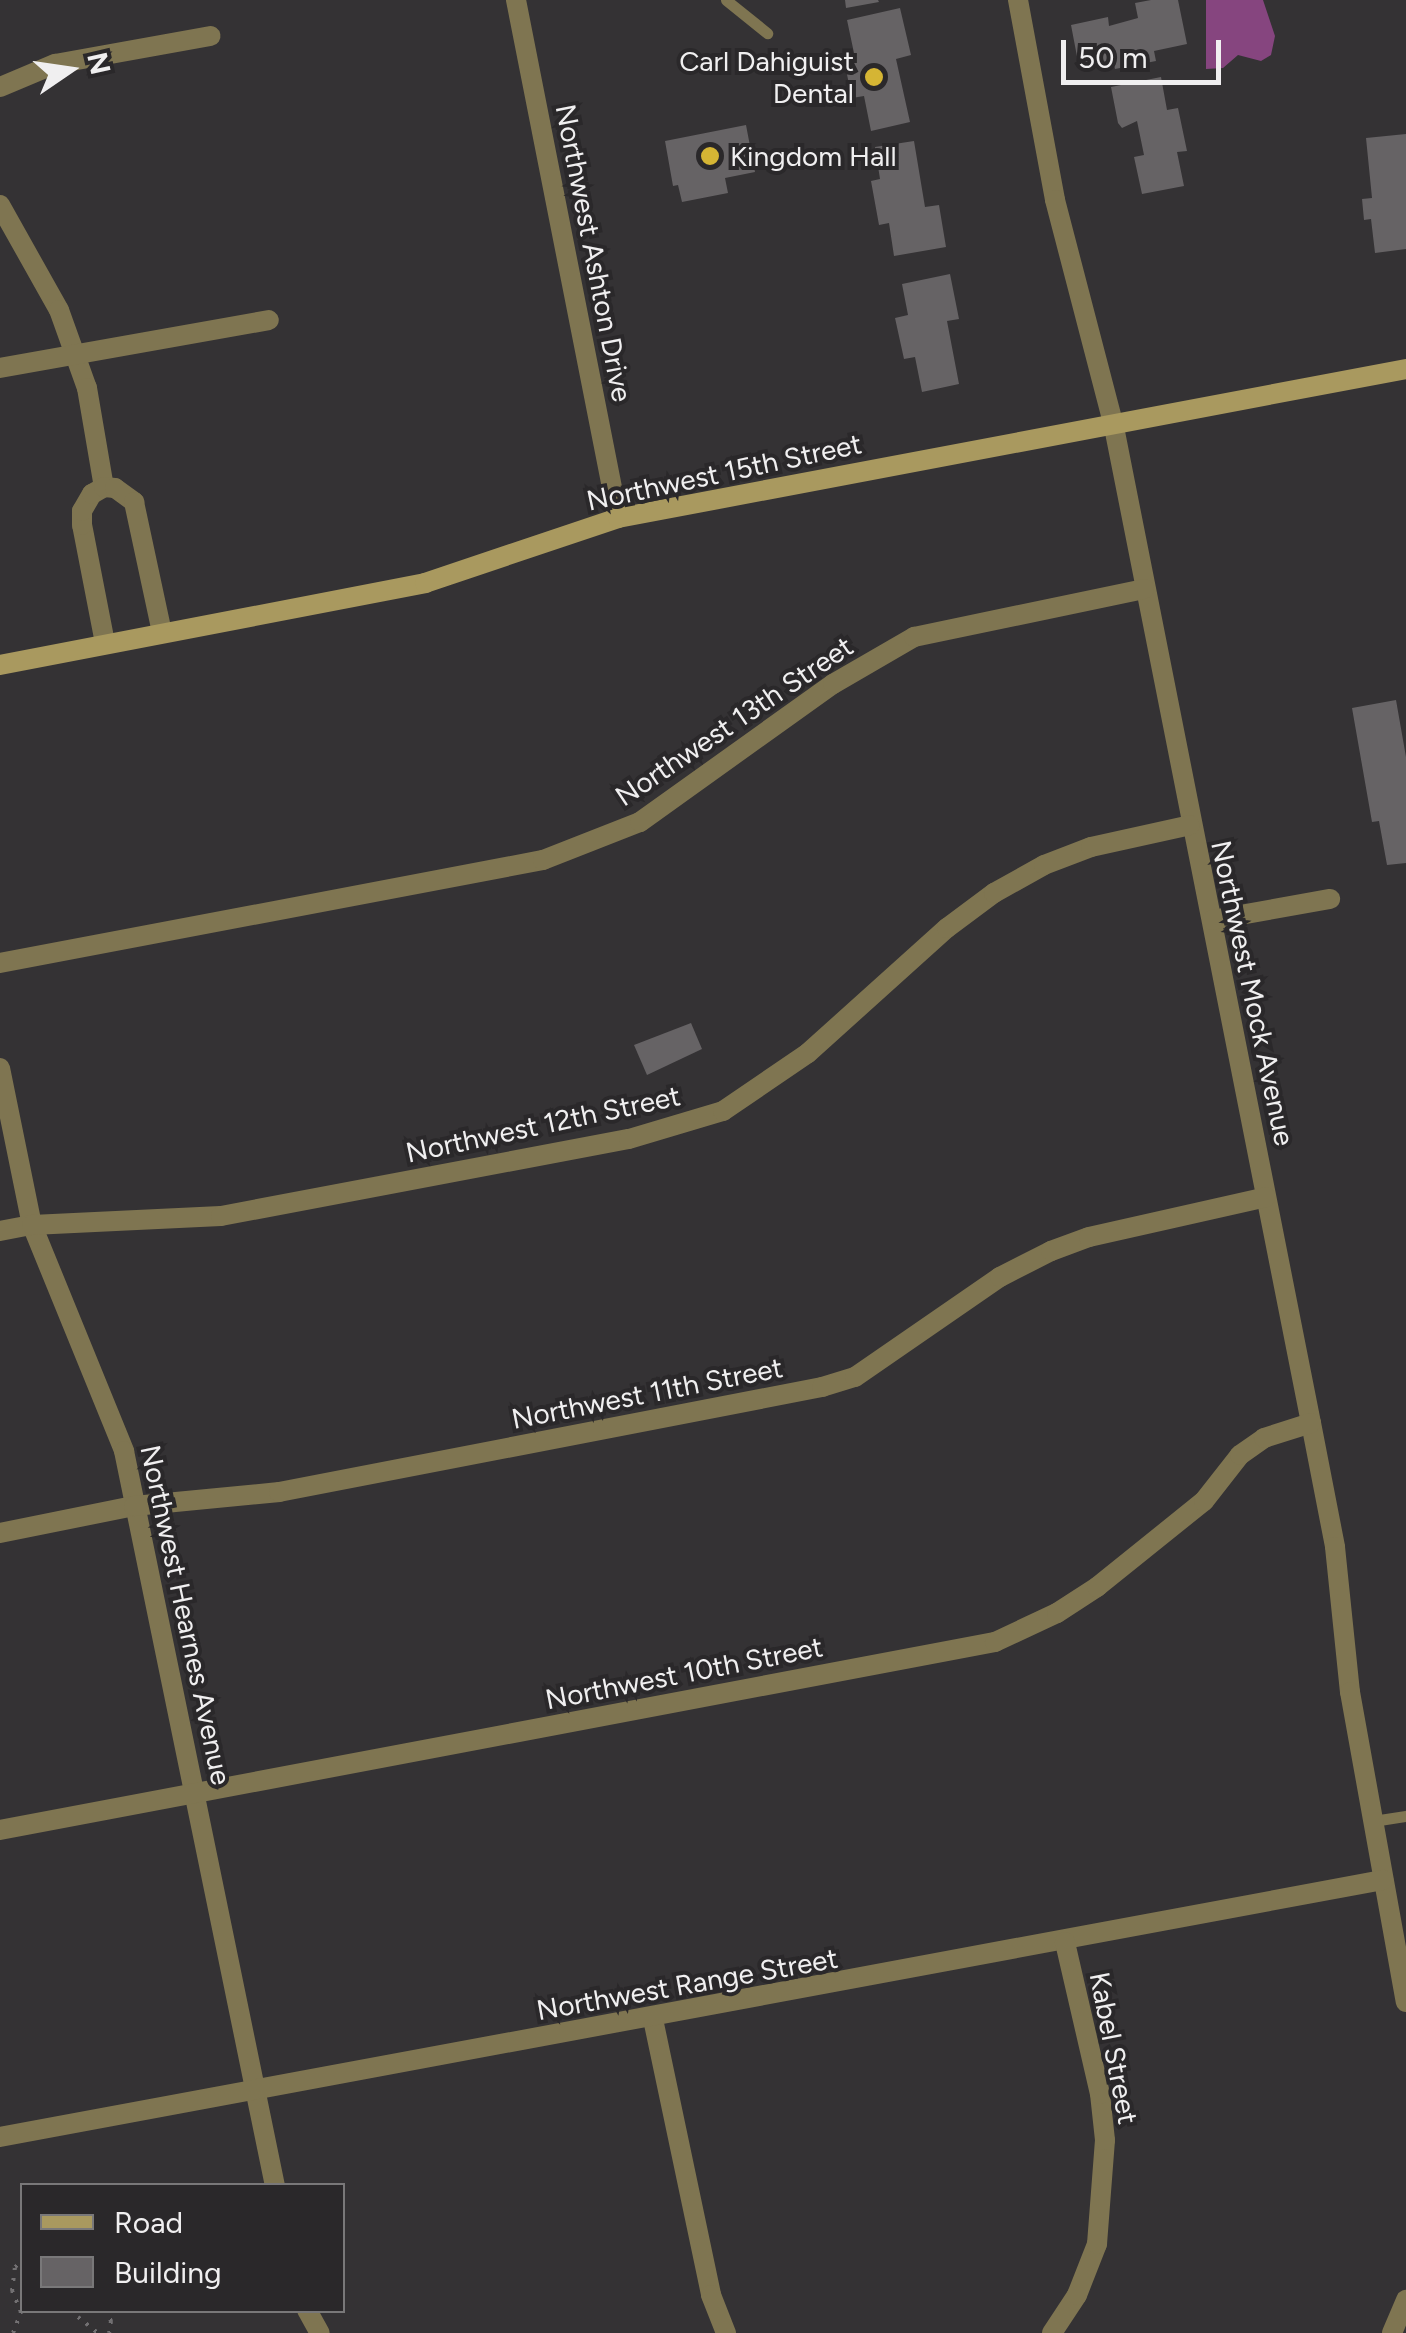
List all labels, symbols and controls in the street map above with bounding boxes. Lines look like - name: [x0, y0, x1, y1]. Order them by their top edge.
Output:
- north arrow: [20, 20, 120, 120]
- scale bar: [1066, 20, 1226, 82]
- text: 50 m: [1078, 39, 1147, 76]
- place label: Carl Dahiguist Dental: [679, 44, 854, 110]
- text: N: [80, 49, 118, 78]
- marker: Carl Dahiguist Dental: [863, 66, 885, 88]
- street label: Northwest Ashton Drive: [549, 101, 639, 405]
- place label: Kingdom Hall: [730, 139, 897, 173]
- marker: Kingdom Hall: [699, 145, 721, 167]
- street label: Northwest 15th Street: [584, 426, 864, 518]
- street label: Northwest 13th Street: [609, 629, 859, 813]
- street label: Northwest Mock Avenue: [1204, 837, 1302, 1149]
- street label: Northwest 12th Street: [403, 1079, 683, 1169]
- street label: Northwest 11th Street: [509, 1350, 785, 1436]
- street label: Northwest Hearnes Avenue: [134, 1442, 238, 1788]
- street label: Northwest 10th Street: [542, 1630, 826, 1716]
- street label: Northwest Range Street: [534, 1941, 840, 2027]
- street label: Kabel Street: [1083, 1969, 1145, 2127]
- legend: [20, 2183, 345, 2313]
- text: Road: [114, 2204, 183, 2241]
- text: Building: [114, 2254, 222, 2291]

